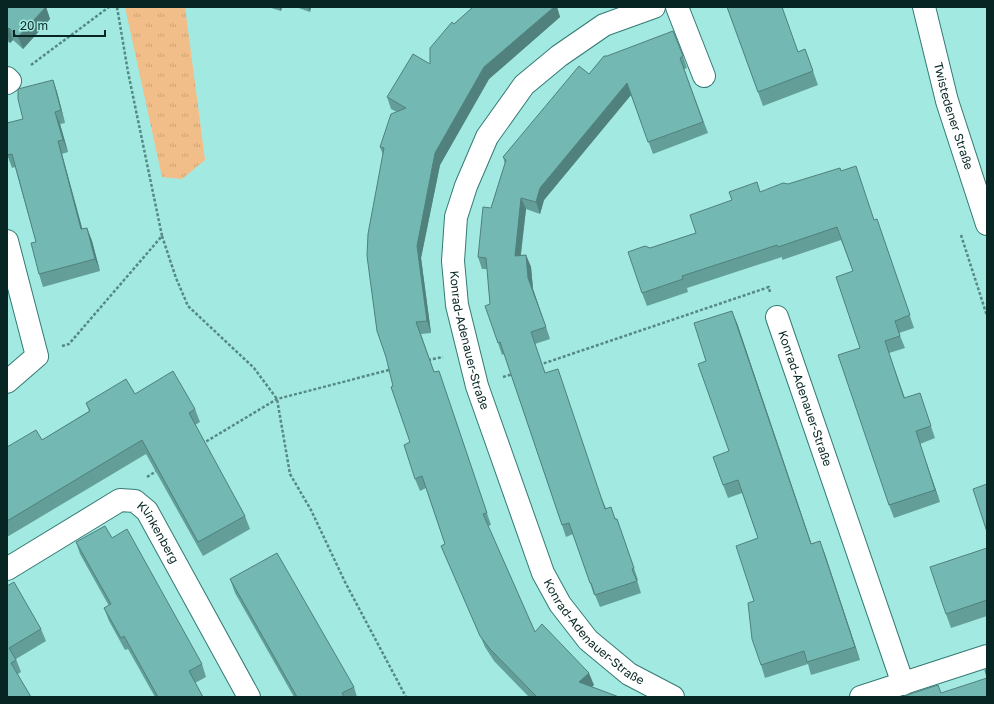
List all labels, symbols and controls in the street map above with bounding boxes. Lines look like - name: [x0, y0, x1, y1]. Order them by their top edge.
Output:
- scale bar: [14, 12, 105, 38]
- text: 20 m: [20, 18, 48, 33]
- street label: Twistedener Straße: [931, 61, 977, 172]
- street label: Konrad-Adenauer-Straße: [447, 270, 493, 412]
- street label: Konrad-Adenauer-Straße: [775, 328, 836, 468]
- street label: Klinkenberg: [134, 498, 182, 566]
- street label: Konrad-Adenauer-Straße: [541, 576, 647, 688]

